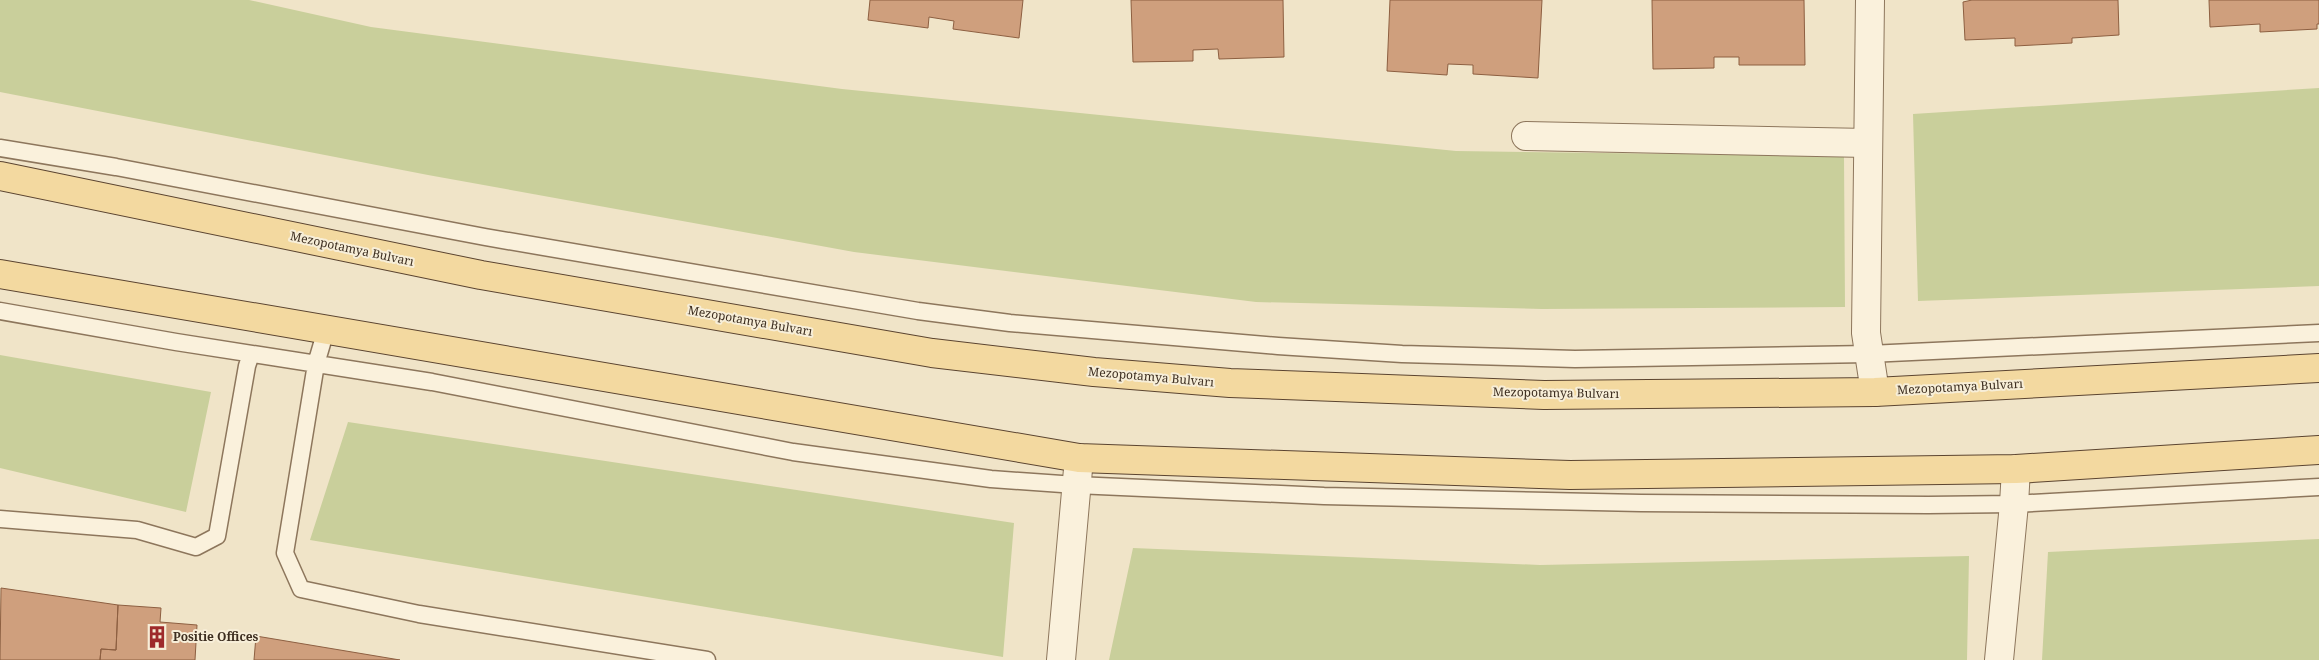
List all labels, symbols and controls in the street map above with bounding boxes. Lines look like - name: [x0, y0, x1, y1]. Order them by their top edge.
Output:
- street label: Mezopotamya Bulvarı: [289, 227, 416, 270]
- street label: Mezopotamya Bulvarı: [686, 301, 814, 340]
- street label: Mezopotamya Bulvarı: [1087, 363, 1215, 390]
- street label: Mezopotamya Bulvarı: [1897, 375, 2024, 398]
- street label: Mezopotamya Bulvarı: [1493, 383, 1619, 402]
- building icon: Positie Offices: [144, 624, 170, 650]
- place label: Positie Offices: [173, 628, 259, 645]

